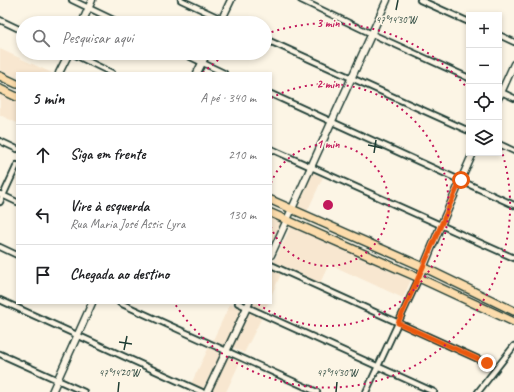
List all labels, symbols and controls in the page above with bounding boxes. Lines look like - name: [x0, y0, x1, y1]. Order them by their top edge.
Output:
- map controls: [466, 12, 502, 156]
- button: +: [466, 12, 502, 48]
- text: 47°14'30"W: [376, 13, 418, 26]
- text: 3 min: [317, 15, 340, 31]
- search box: [16, 16, 272, 60]
- icon: search: [30, 27, 52, 49]
- text: Pesquisar aqui: [62, 29, 133, 48]
- button: −: [466, 48, 502, 84]
- text: 2 min: [317, 76, 340, 92]
- button: locate: [466, 84, 502, 120]
- text: 5 min: [32, 88, 64, 109]
- text: A pé · 340 m: [200, 90, 256, 106]
- button: layers: [466, 120, 502, 156]
- text: 1 min: [317, 136, 340, 152]
- icon: ahead: [32, 144, 54, 166]
- text: Siga em frente: [70, 145, 146, 164]
- text: 210 m: [228, 147, 256, 163]
- route start: [452, 171, 470, 189]
- text: Vire à esquerda: [70, 197, 149, 216]
- centre of rings: [321, 198, 335, 212]
- icon: left: [32, 204, 54, 226]
- text: 130 m: [228, 207, 256, 223]
- text: Rua Maria José Assis Lyra: [70, 216, 185, 232]
- icon: arrive: [32, 264, 54, 286]
- text: Chegada ao destino: [70, 265, 169, 284]
- route end: [478, 354, 496, 372]
- text: 47°14'20"W: [99, 366, 141, 379]
- text: 47°14'30"W: [317, 366, 359, 379]

